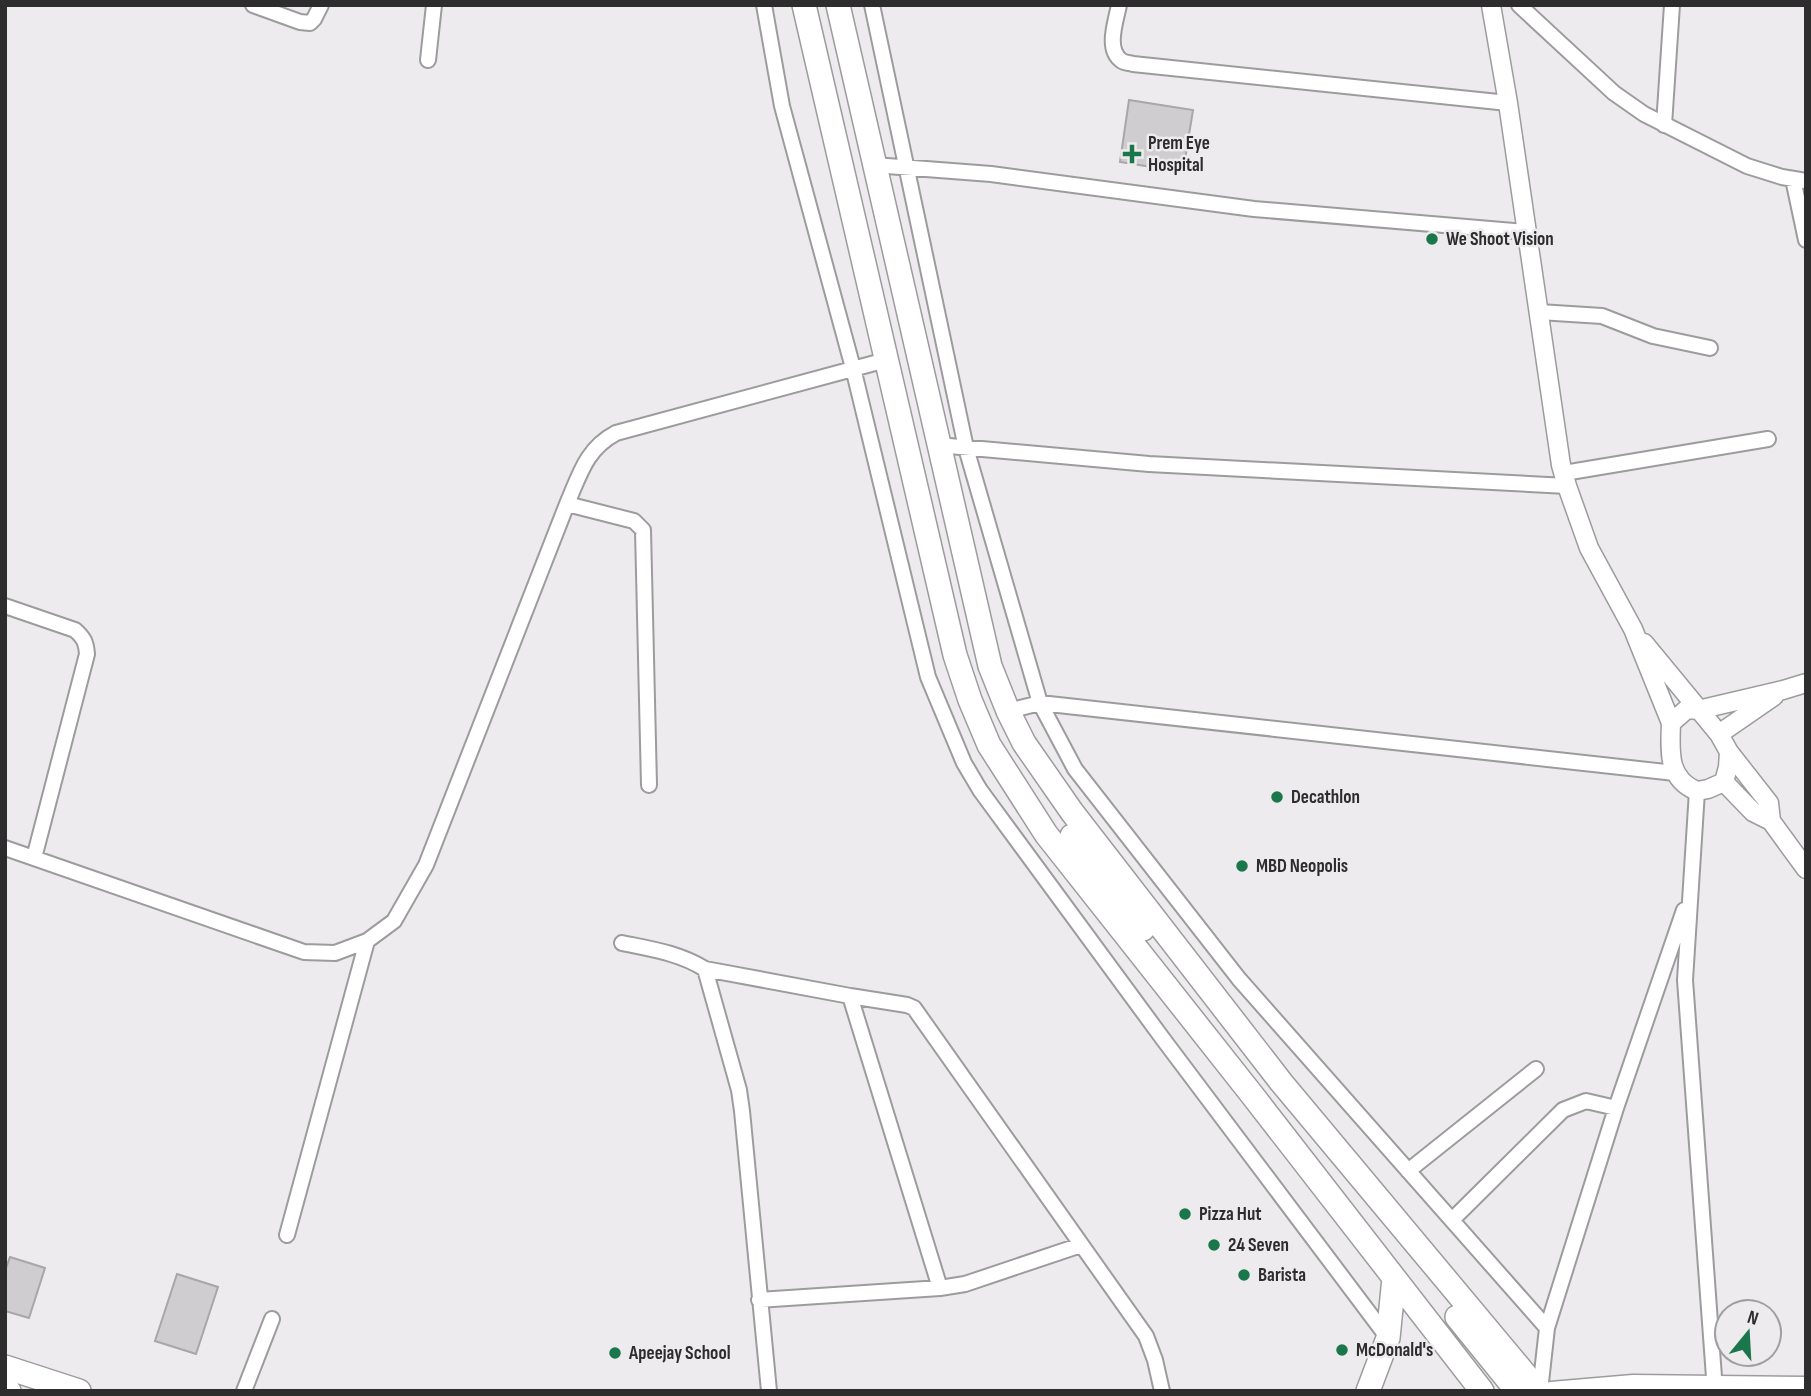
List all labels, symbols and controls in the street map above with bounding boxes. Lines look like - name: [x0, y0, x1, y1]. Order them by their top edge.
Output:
- place label: Prem Eye Hospital: [1148, 132, 1210, 177]
- marker: Prem Eye Hospital: [1122, 144, 1142, 164]
- place label: We Shoot Vision: [1446, 228, 1554, 251]
- marker: We Shoot Vision: [1424, 231, 1440, 247]
- place label: Decathlon: [1291, 786, 1360, 809]
- marker: Decathlon: [1269, 789, 1285, 805]
- place label: MBD Neopolis: [1256, 855, 1348, 878]
- marker: MBD Neopolis: [1234, 858, 1250, 874]
- place label: Pizza Hut: [1199, 1203, 1262, 1226]
- marker: Pizza Hut: [1177, 1206, 1193, 1222]
- place label: 24 Seven: [1228, 1234, 1289, 1257]
- marker: 24 Seven: [1206, 1237, 1222, 1253]
- place label: Barista: [1258, 1264, 1306, 1287]
- marker: Barista: [1236, 1267, 1252, 1283]
- north arrow: [1713, 1298, 1783, 1368]
- text: N: [1744, 1306, 1761, 1331]
- place label: McDonald's: [1356, 1339, 1433, 1362]
- place label: Apeejay School: [628, 1342, 731, 1365]
- marker: McDonald's: [1334, 1342, 1350, 1358]
- marker: Apeejay School: [607, 1345, 623, 1361]

